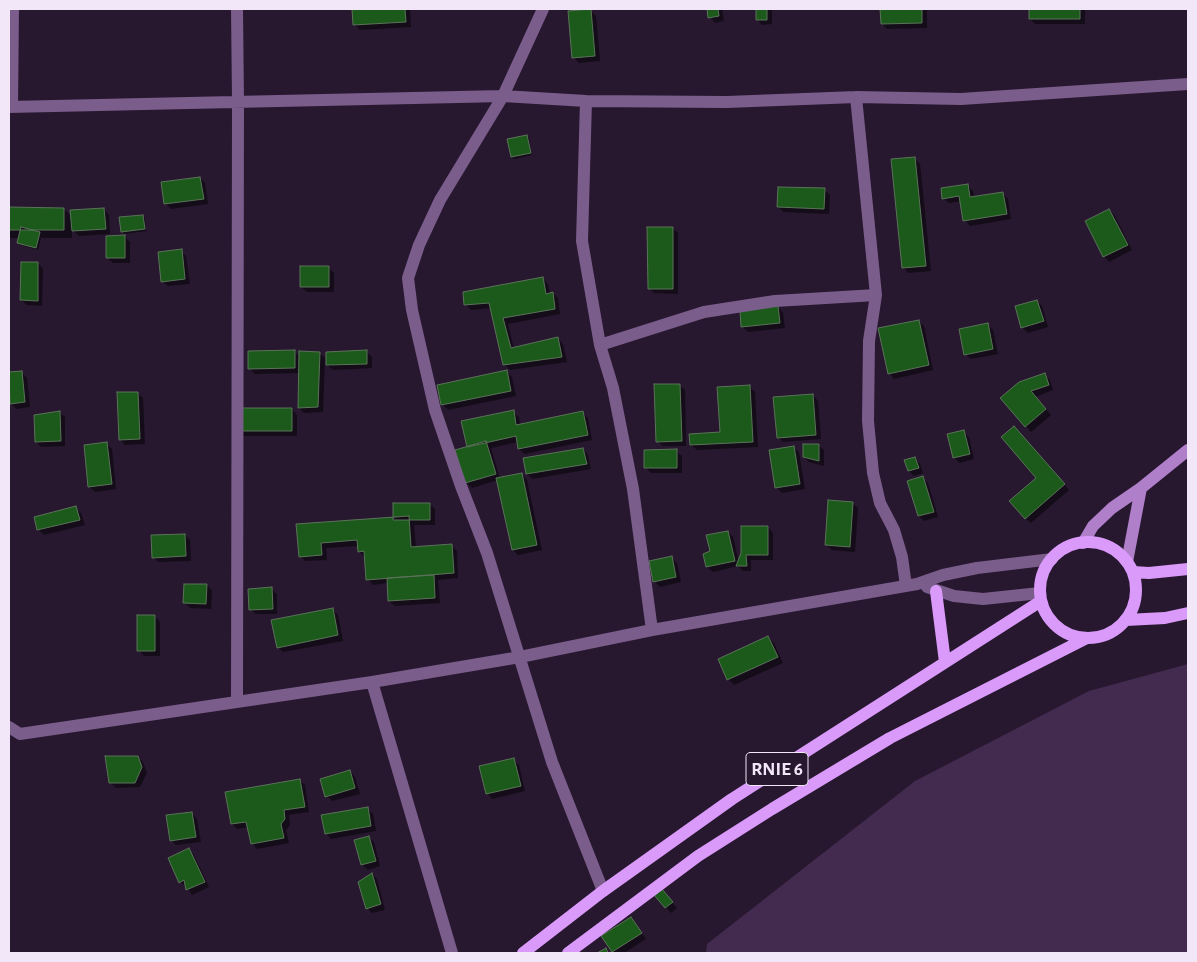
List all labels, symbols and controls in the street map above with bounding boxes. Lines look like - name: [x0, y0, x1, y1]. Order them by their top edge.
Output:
- road number: RNIE 6: [746, 752, 808, 786]

